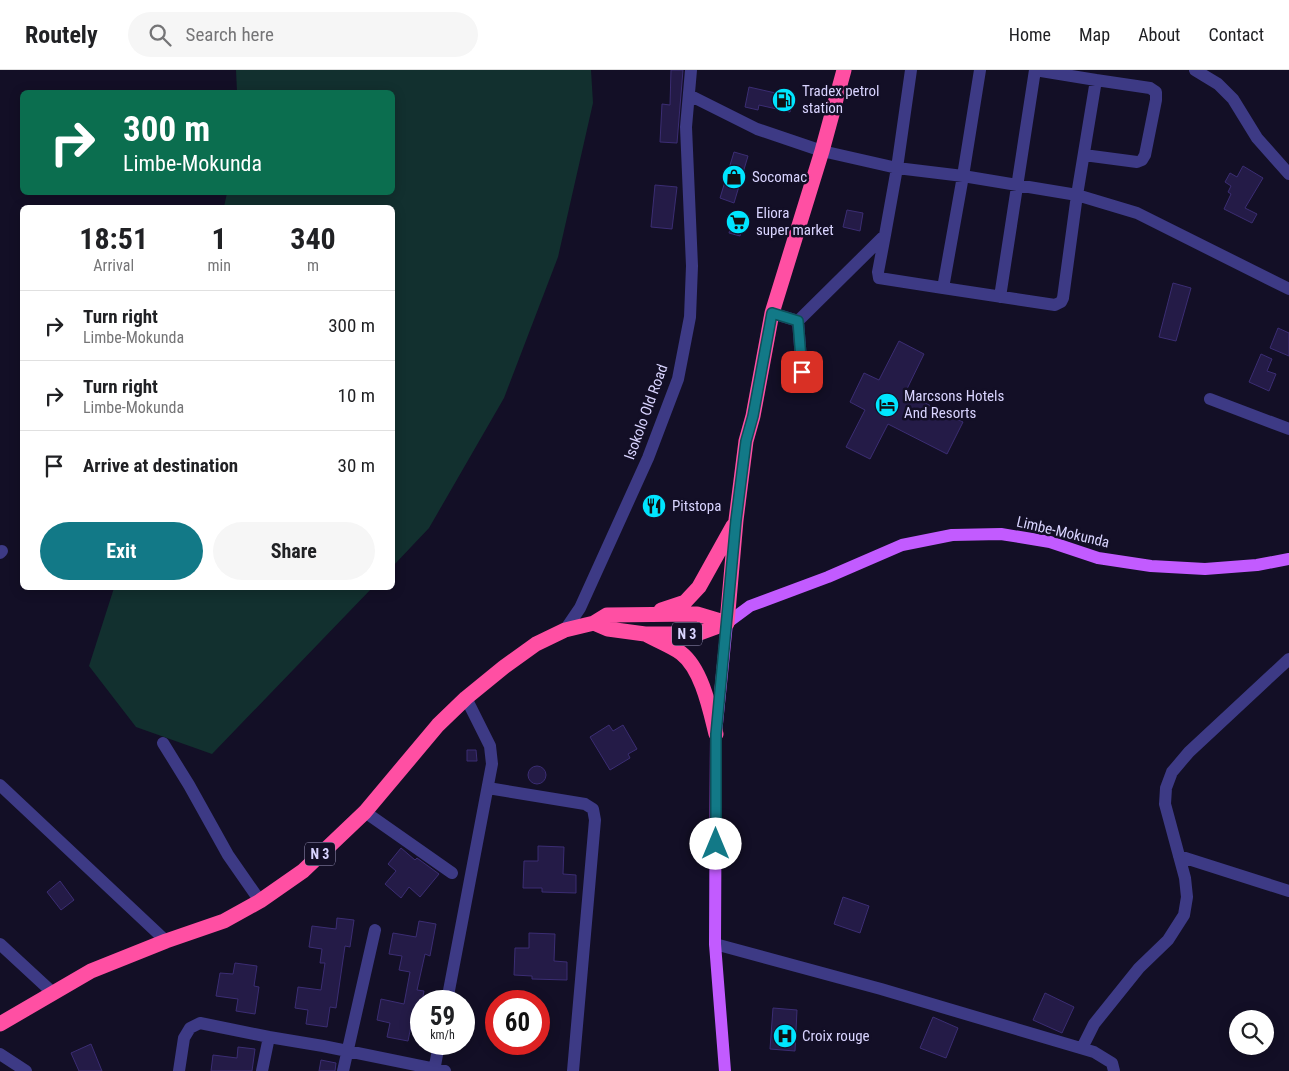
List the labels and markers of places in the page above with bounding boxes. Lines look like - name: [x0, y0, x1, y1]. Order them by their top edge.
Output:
- place label: Tradex petrol station: [802, 82, 879, 117]
- fuel station icon: Tradex petrol station: [771, 87, 797, 113]
- shop icon: Socomac: [721, 164, 747, 190]
- place label: Socomac: [752, 168, 807, 186]
- place label: Eliora super market: [756, 204, 834, 239]
- supermarket icon: Eliora super market: [725, 209, 751, 235]
- pin: [781, 351, 823, 393]
- place label: Marcsons Hotels And Resorts: [904, 387, 1005, 422]
- hotel icon: Marcsons Hotels And Resorts: [874, 392, 900, 418]
- restaurant icon: Pitstopa: [641, 493, 667, 519]
- place label: Pitstopa: [672, 497, 721, 515]
- hospital icon: Croix rouge: [772, 1023, 798, 1049]
- place label: Croix rouge: [802, 1027, 870, 1045]

